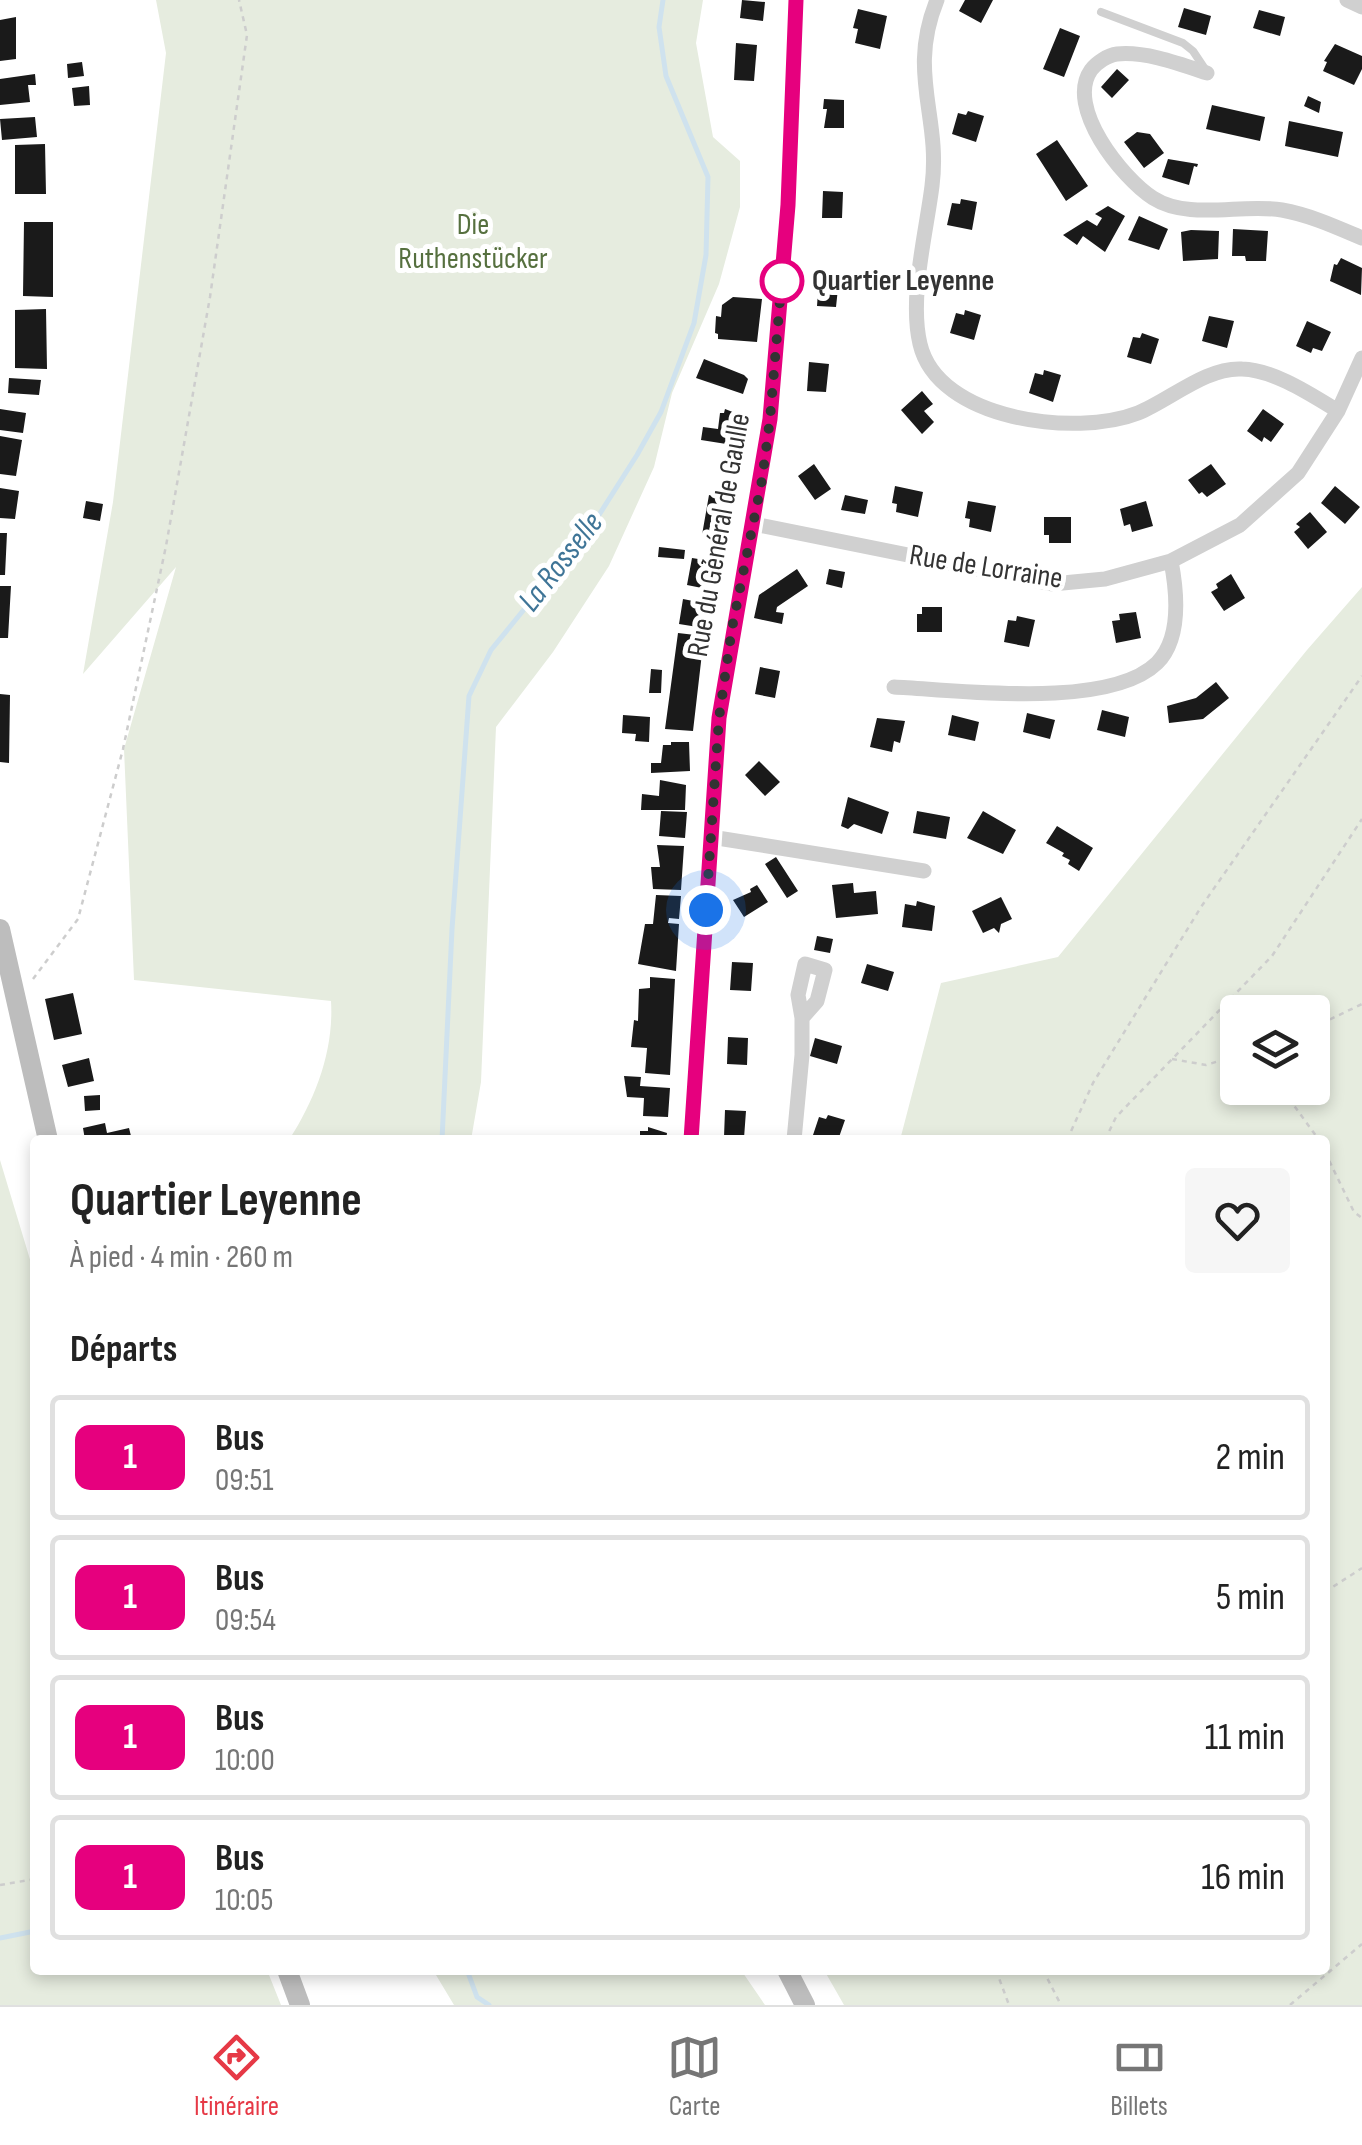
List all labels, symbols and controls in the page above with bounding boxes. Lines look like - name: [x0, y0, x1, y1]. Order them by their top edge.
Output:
- park label: Die Ruthenstücker: [398, 207, 548, 277]
- marker: Quartier Leyenne: [761, 260, 803, 302]
- place label: Quartier Leyenne: [812, 263, 994, 299]
- street label: Rue du Général de Gaulle: [680, 410, 758, 660]
- water label: La Rosselle: [510, 505, 612, 619]
- street label: Rue de Lorraine: [907, 537, 1065, 597]
- your location: [681, 885, 731, 935]
- map controls: [1220, 995, 1330, 1105]
- button: layers: [1220, 995, 1330, 1105]
- button: heart: [1185, 1168, 1290, 1273]
- text: Quartier Leyenne: [70, 1172, 362, 1229]
- text: À pied · 4 min · 260 m: [70, 1238, 293, 1277]
- text: Départs: [70, 1327, 177, 1372]
- text: Bus: [215, 1416, 264, 1461]
- text: 2 min: [1216, 1435, 1285, 1480]
- text: 1: [123, 1436, 137, 1479]
- text: 09:51: [215, 1461, 274, 1500]
- text: Bus: [215, 1556, 264, 1601]
- text: 5 min: [1216, 1575, 1285, 1620]
- text: 1: [123, 1576, 137, 1619]
- text: 09:54: [215, 1601, 276, 1640]
- text: Bus: [215, 1696, 264, 1741]
- text: 11 min: [1205, 1715, 1285, 1760]
- text: 1: [123, 1716, 137, 1759]
- text: 10:00: [215, 1741, 275, 1780]
- text: Bus: [215, 1836, 264, 1881]
- text: 16 min: [1201, 1855, 1285, 1900]
- text: 1: [123, 1856, 137, 1899]
- text: 10:05: [215, 1881, 273, 1920]
- tab: Itinéraire: [194, 2030, 279, 2123]
- tab: Carte: [667, 2030, 722, 2123]
- tab: Billets: [1110, 2030, 1168, 2123]

